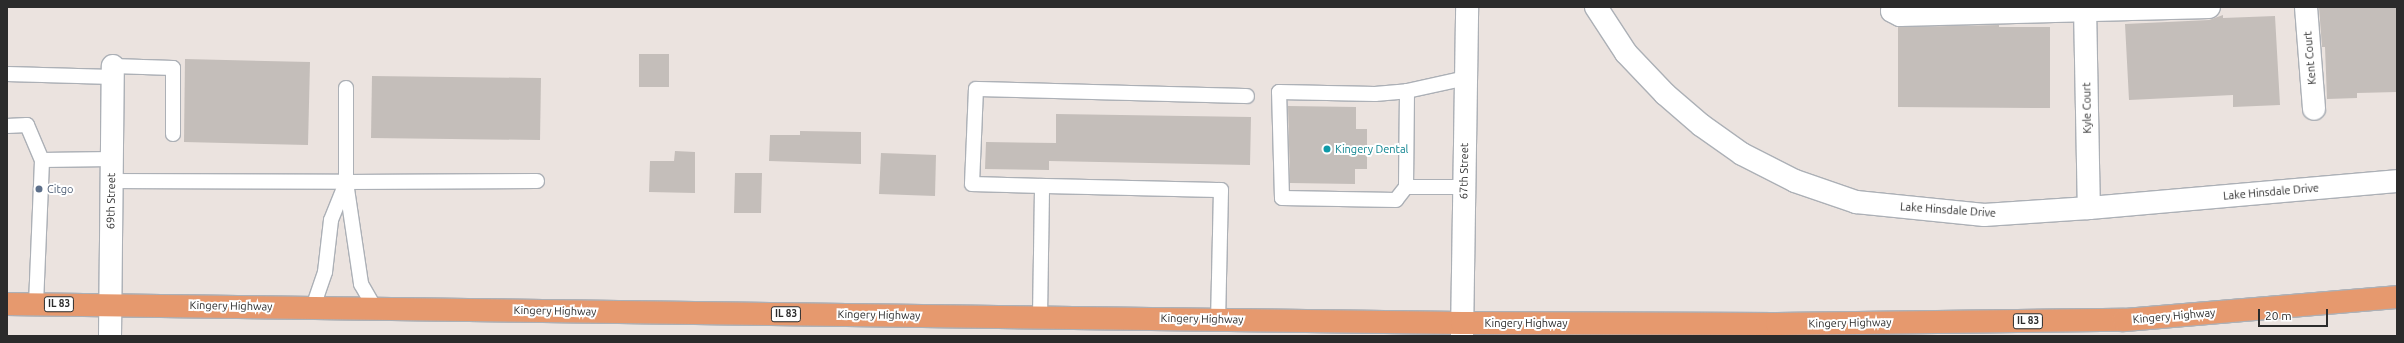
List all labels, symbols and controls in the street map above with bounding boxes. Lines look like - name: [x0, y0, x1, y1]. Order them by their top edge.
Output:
- street label: Kent Court: [2301, 31, 2319, 85]
- street label: Kyle Court: [2080, 82, 2094, 134]
- place label: Kingery Dental: [1335, 142, 1408, 156]
- street label: 67th Street: [1457, 143, 1471, 199]
- marker: Kingery Dental: [1322, 144, 1332, 154]
- street label: 69th Street: [104, 173, 118, 229]
- street label: Lake Hinsdale Drive: [2223, 181, 2319, 203]
- place label: Citgo: [47, 182, 73, 196]
- marker: Citgo: [34, 184, 44, 194]
- street label: Lake Hinsdale Drive: [1900, 200, 1996, 220]
- road number: IL 83: [43, 296, 75, 312]
- street label: Kingery Highway: [189, 299, 273, 313]
- scale bar: [2260, 301, 2330, 327]
- street label: Kingery Highway: [513, 304, 597, 318]
- road number: IL 83: [770, 306, 802, 322]
- street label: Kingery Highway: [2132, 306, 2216, 326]
- street label: Kingery Highway: [837, 308, 921, 322]
- text: 20 m: [2265, 309, 2292, 322]
- street label: Kingery Highway: [1160, 312, 1244, 326]
- road number: IL 83: [2012, 313, 2044, 329]
- street label: Kingery Highway: [1485, 316, 1567, 330]
- street label: Kingery Highway: [1808, 316, 1892, 330]

